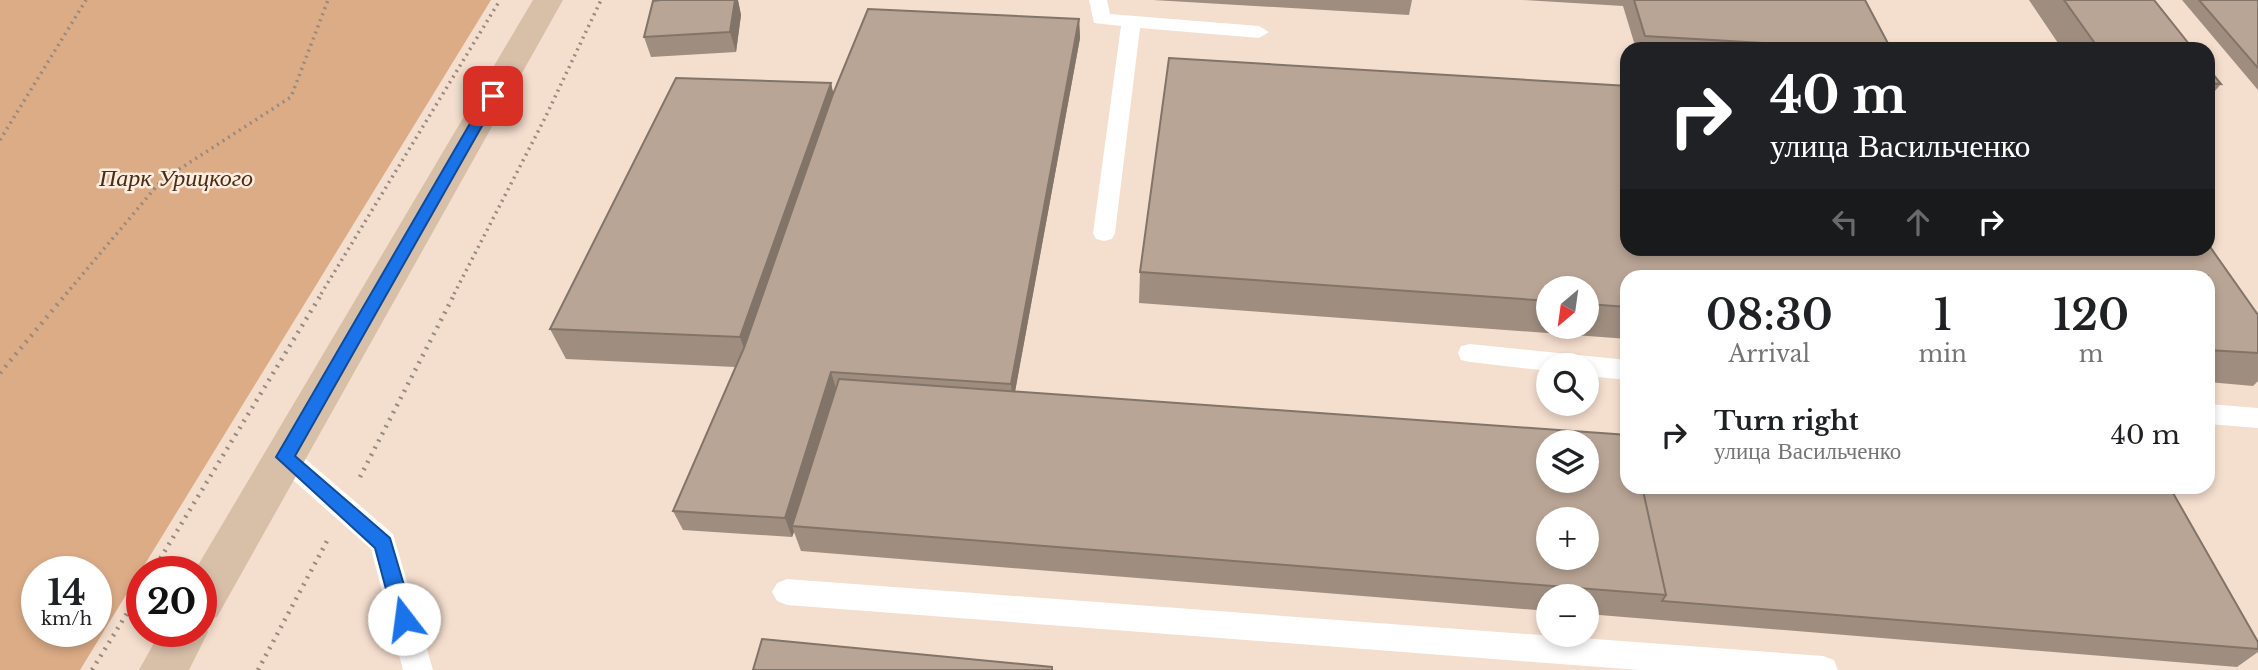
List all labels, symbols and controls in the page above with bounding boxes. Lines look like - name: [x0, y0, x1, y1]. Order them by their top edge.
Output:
- text: 40 m: [1770, 65, 1907, 126]
- pin: [463, 66, 523, 126]
- icon: right: [1655, 70, 1746, 161]
- icon: arrive: [474, 77, 512, 115]
- text: улица Васильченко: [1770, 126, 2031, 166]
- park label: Парк Урицкого: [98, 163, 253, 192]
- icon: left: [1826, 203, 1864, 241]
- icon: ahead: [1899, 203, 1937, 241]
- icon: right: [1972, 203, 2010, 241]
- north arrow: [1536, 276, 1600, 340]
- map controls: [1536, 276, 1599, 647]
- text: 08:30: [1706, 289, 1833, 341]
- text: 1: [1934, 289, 1952, 341]
- text: 120: [2053, 289, 2129, 341]
- text: Arrival: [1729, 340, 1810, 368]
- text: min: [1919, 340, 1967, 368]
- text: m: [2079, 340, 2103, 368]
- button: search: [1536, 353, 1599, 416]
- text: Turn right: [1714, 405, 1859, 437]
- icon: right: [1655, 416, 1693, 454]
- text: 40 m: [2111, 419, 2180, 451]
- button: layers: [1536, 430, 1599, 493]
- text: улица Васильченко: [1714, 437, 1901, 465]
- button: +: [1536, 507, 1599, 570]
- speed limit sign: 20: [126, 556, 217, 647]
- text: 14: [47, 571, 86, 614]
- position arrow: [367, 582, 441, 656]
- button: −: [1536, 584, 1599, 647]
- text: km/h: [41, 608, 92, 630]

